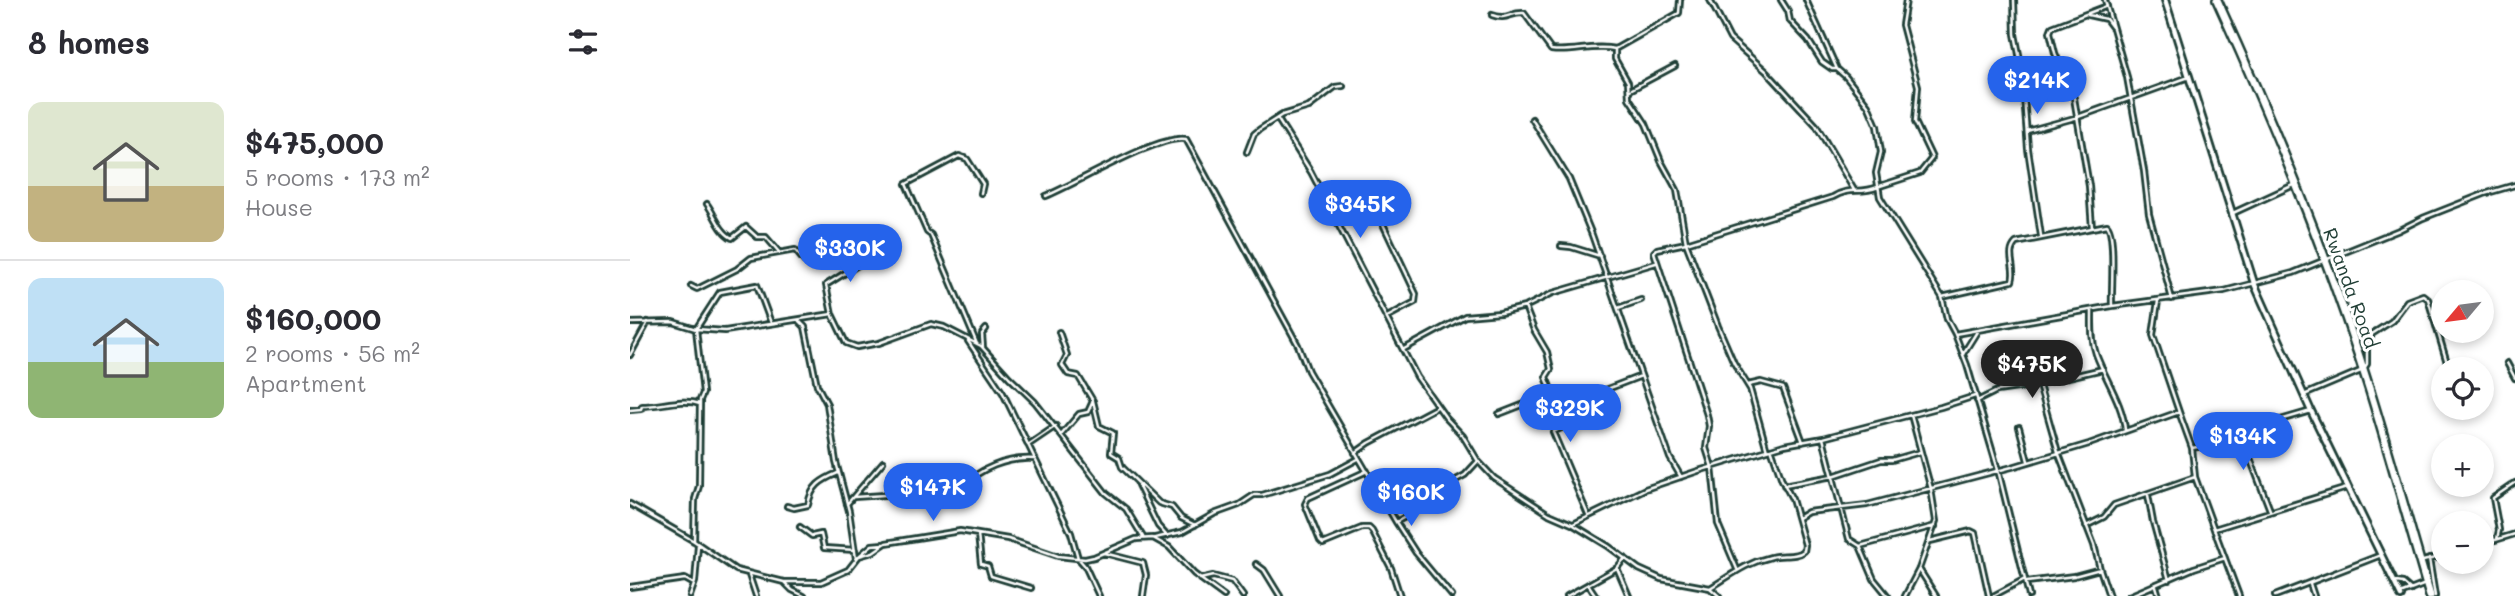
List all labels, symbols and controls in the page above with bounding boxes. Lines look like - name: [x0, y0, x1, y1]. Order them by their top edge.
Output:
- text: 8 homes: [28, 22, 150, 62]
- icon: filters: [564, 23, 602, 61]
- pin: $214K: [1988, 57, 2086, 116]
- text: $214K: [2004, 64, 2070, 94]
- text: $475,000: [245, 122, 384, 162]
- icon: home: [84, 130, 168, 214]
- text: 5 rooms · 173 m²: [245, 162, 430, 192]
- pin: $345K: [1311, 180, 1409, 240]
- text: $345K: [1324, 188, 1396, 218]
- text: House: [245, 192, 313, 222]
- pin: $330K: [801, 224, 899, 284]
- street label: Rwanda Road: [2318, 224, 2385, 352]
- text: $330K: [814, 232, 886, 262]
- north arrow: [2431, 280, 2494, 343]
- map controls: [2431, 280, 2494, 574]
- text: $160,000: [245, 298, 381, 338]
- icon: home: [84, 306, 168, 390]
- text: 2 rooms · 56 m²: [245, 338, 420, 368]
- pin: $475K: [1983, 340, 2081, 400]
- text: $475K: [1997, 348, 2067, 378]
- button: locate: [2431, 357, 2494, 420]
- text: Apartment: [245, 368, 367, 398]
- pin: $329K: [1521, 384, 1619, 444]
- text: $329K: [1535, 392, 1605, 422]
- pin: $134K: [2194, 412, 2292, 472]
- text: $134K: [2209, 420, 2277, 450]
- button: +: [2431, 434, 2494, 497]
- pin: $147K: [884, 463, 982, 523]
- pin: $160K: [1362, 468, 1460, 528]
- text: $147K: [900, 471, 966, 501]
- text: $160K: [1377, 476, 1445, 506]
- button: −: [2431, 511, 2494, 574]

